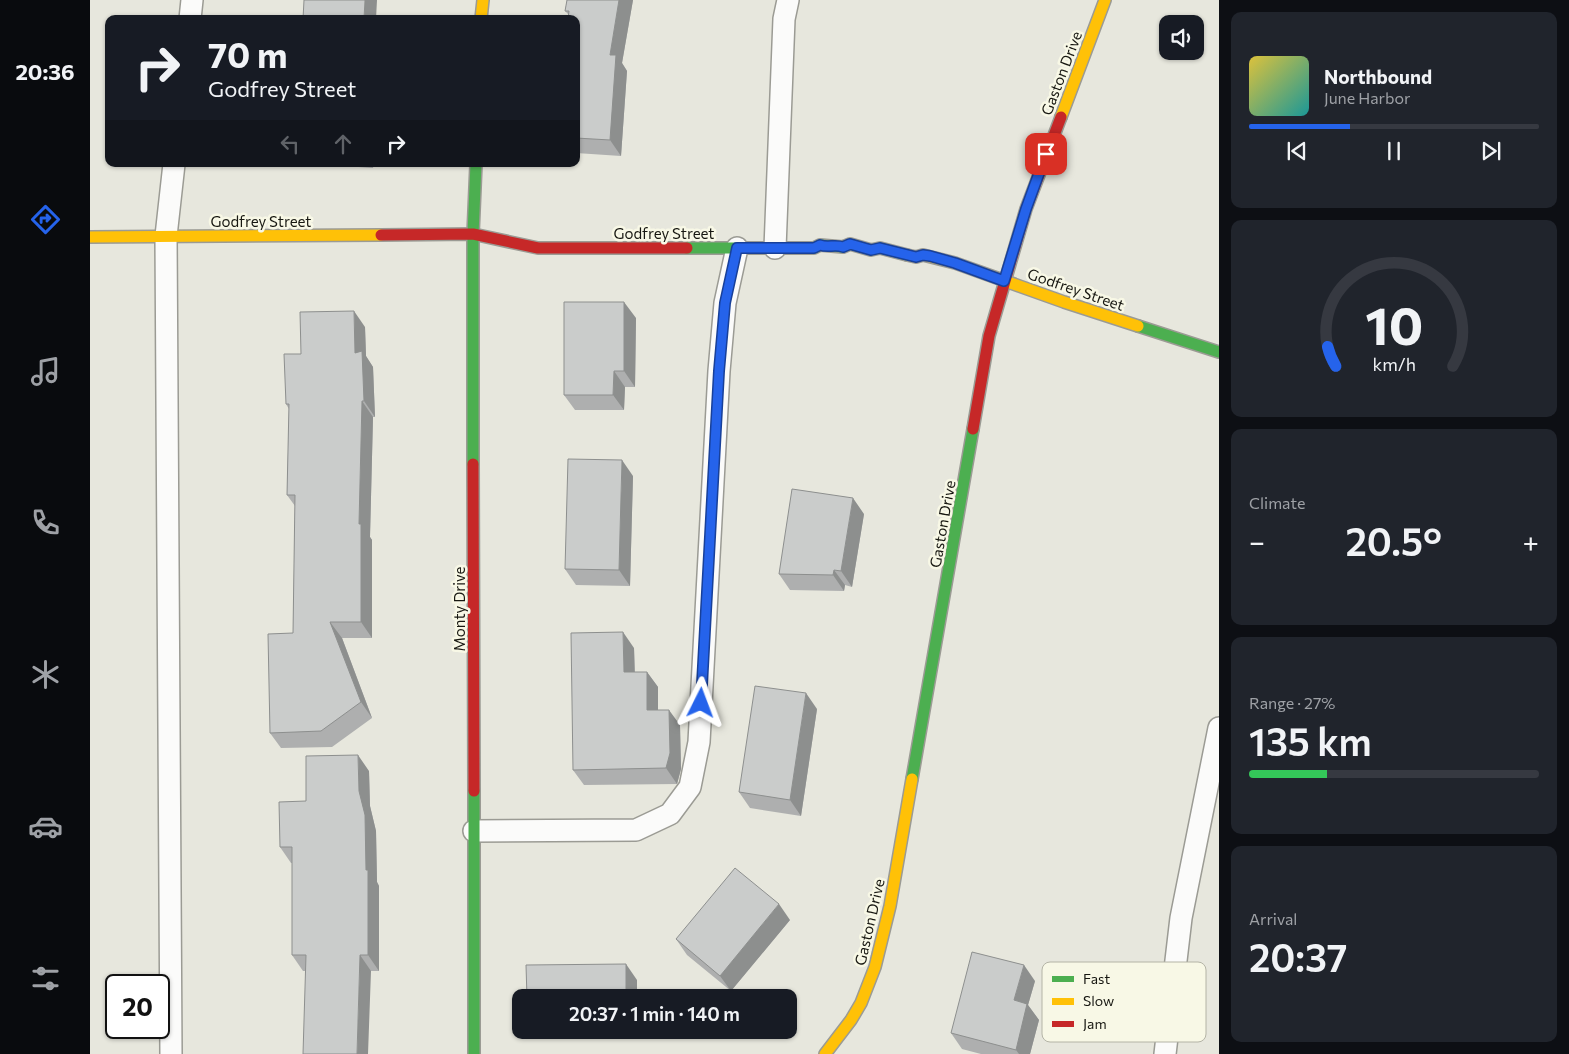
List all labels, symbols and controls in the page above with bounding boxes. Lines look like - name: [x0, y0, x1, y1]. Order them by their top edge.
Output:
- map controls: [1159, 15, 1204, 60]
- button: sound: [1159, 15, 1204, 60]
- street label: Gaston Drive: [1037, 28, 1085, 117]
- text: 70 m: [208, 32, 288, 75]
- icon: right: [125, 35, 190, 100]
- text: 20:36: [15, 58, 75, 85]
- text: Northbound: [1324, 65, 1432, 88]
- text: Godfrey Street: [208, 75, 356, 102]
- text: June Harbor: [1324, 88, 1410, 107]
- icon: left: [276, 130, 304, 158]
- icon: ahead: [329, 130, 357, 158]
- icon: right: [382, 130, 410, 158]
- pin: [1025, 133, 1067, 175]
- icon: previous: [1283, 137, 1311, 165]
- icon: pause: [1380, 137, 1408, 165]
- icon: next: [1477, 137, 1505, 165]
- icon: arrive: [1032, 140, 1060, 168]
- icon: directions: [28, 202, 63, 237]
- street label: Godfrey Street: [210, 212, 312, 230]
- street label: Godfrey Street: [613, 224, 715, 242]
- street label: Godfrey Street: [1025, 264, 1127, 314]
- text: 10: [1365, 292, 1423, 356]
- text: km/h: [1372, 353, 1416, 375]
- icon: music: [28, 354, 63, 389]
- street label: Gaston Drive: [925, 479, 959, 569]
- text: Climate: [1249, 493, 1305, 512]
- icon: phone: [28, 505, 63, 540]
- text: 20.5°: [1346, 517, 1442, 564]
- text: −: [1249, 524, 1265, 558]
- text: +: [1523, 524, 1539, 558]
- street label: Monty Drive: [450, 566, 468, 651]
- icon: climate: [28, 657, 63, 692]
- position arrow: [674, 676, 726, 728]
- text: Range · 27%: [1249, 693, 1335, 712]
- text: 135 km: [1249, 717, 1372, 764]
- icon: car: [28, 809, 63, 844]
- street label: Gaston Drive: [850, 877, 888, 967]
- text: Arrival: [1249, 909, 1297, 928]
- text: 20:37: [1249, 933, 1347, 980]
- icon: filters: [28, 961, 63, 996]
- legend: [1042, 962, 1206, 1042]
- text: Fast: [1083, 970, 1110, 987]
- speed limit sign: 20: [105, 974, 170, 1039]
- text: Slow: [1083, 992, 1114, 1009]
- text: 20:37 · 1 min · 140 m: [569, 1002, 740, 1025]
- text: Jam: [1083, 1015, 1107, 1032]

